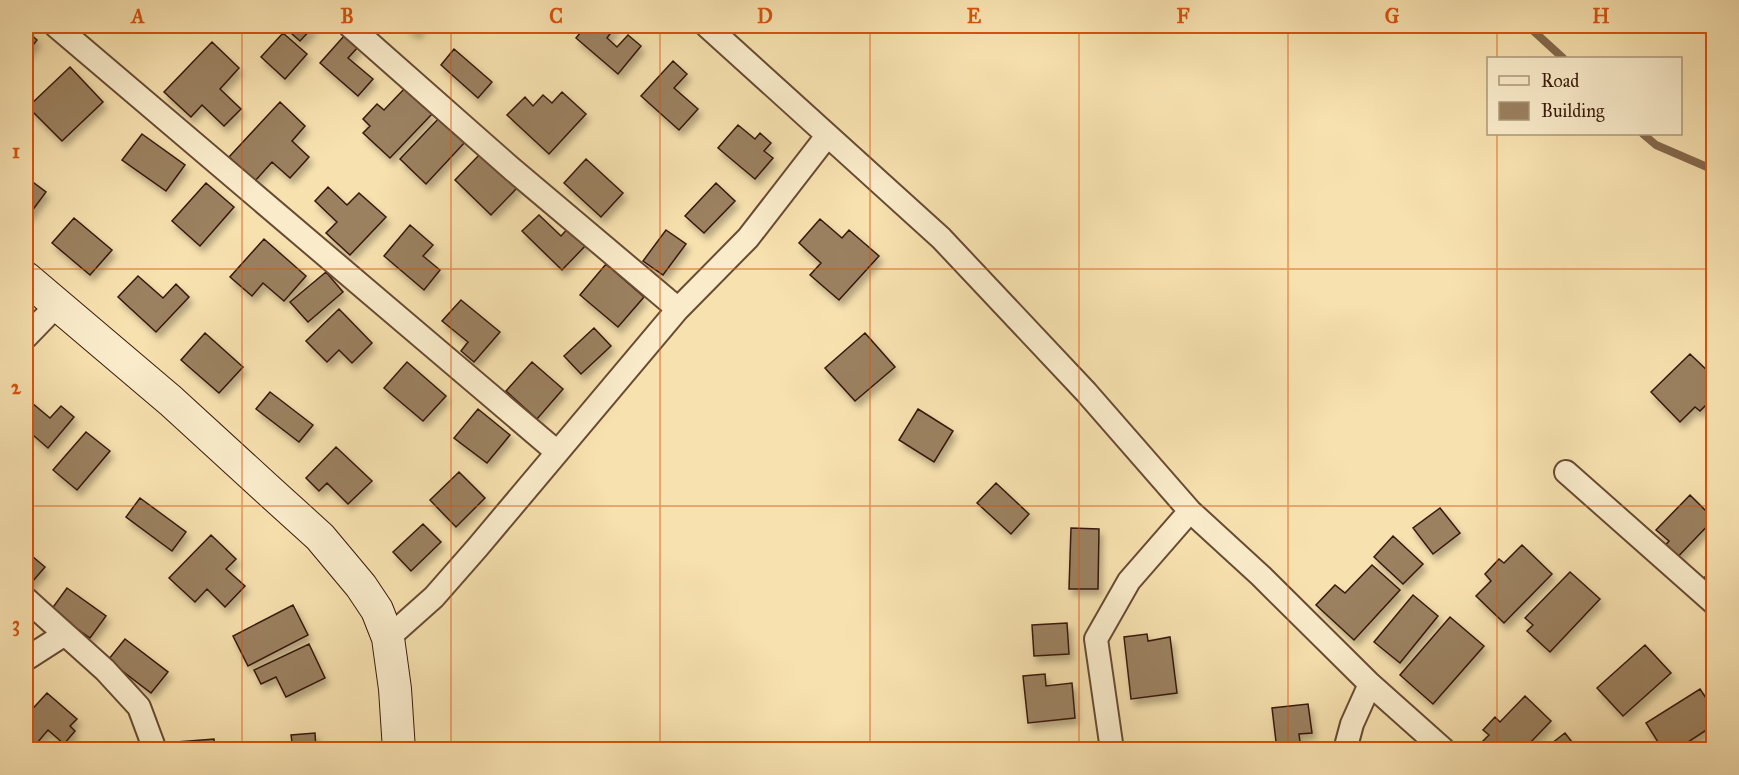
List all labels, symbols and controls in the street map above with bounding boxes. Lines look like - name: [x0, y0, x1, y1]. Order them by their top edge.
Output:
- text: A: [129, 4, 145, 28]
- text: B: [340, 4, 354, 28]
- text: C: [549, 4, 563, 28]
- text: D: [757, 4, 773, 28]
- text: E: [967, 4, 982, 28]
- text: F: [1176, 4, 1190, 28]
- text: G: [1385, 4, 1400, 28]
- text: H: [1592, 4, 1610, 28]
- legend: [1487, 57, 1682, 135]
- text: Road: [1541, 70, 1579, 92]
- text: Building: [1541, 100, 1605, 123]
- text: 1: [12, 139, 20, 163]
- text: 2: [11, 375, 22, 399]
- text: 3: [12, 612, 20, 637]

